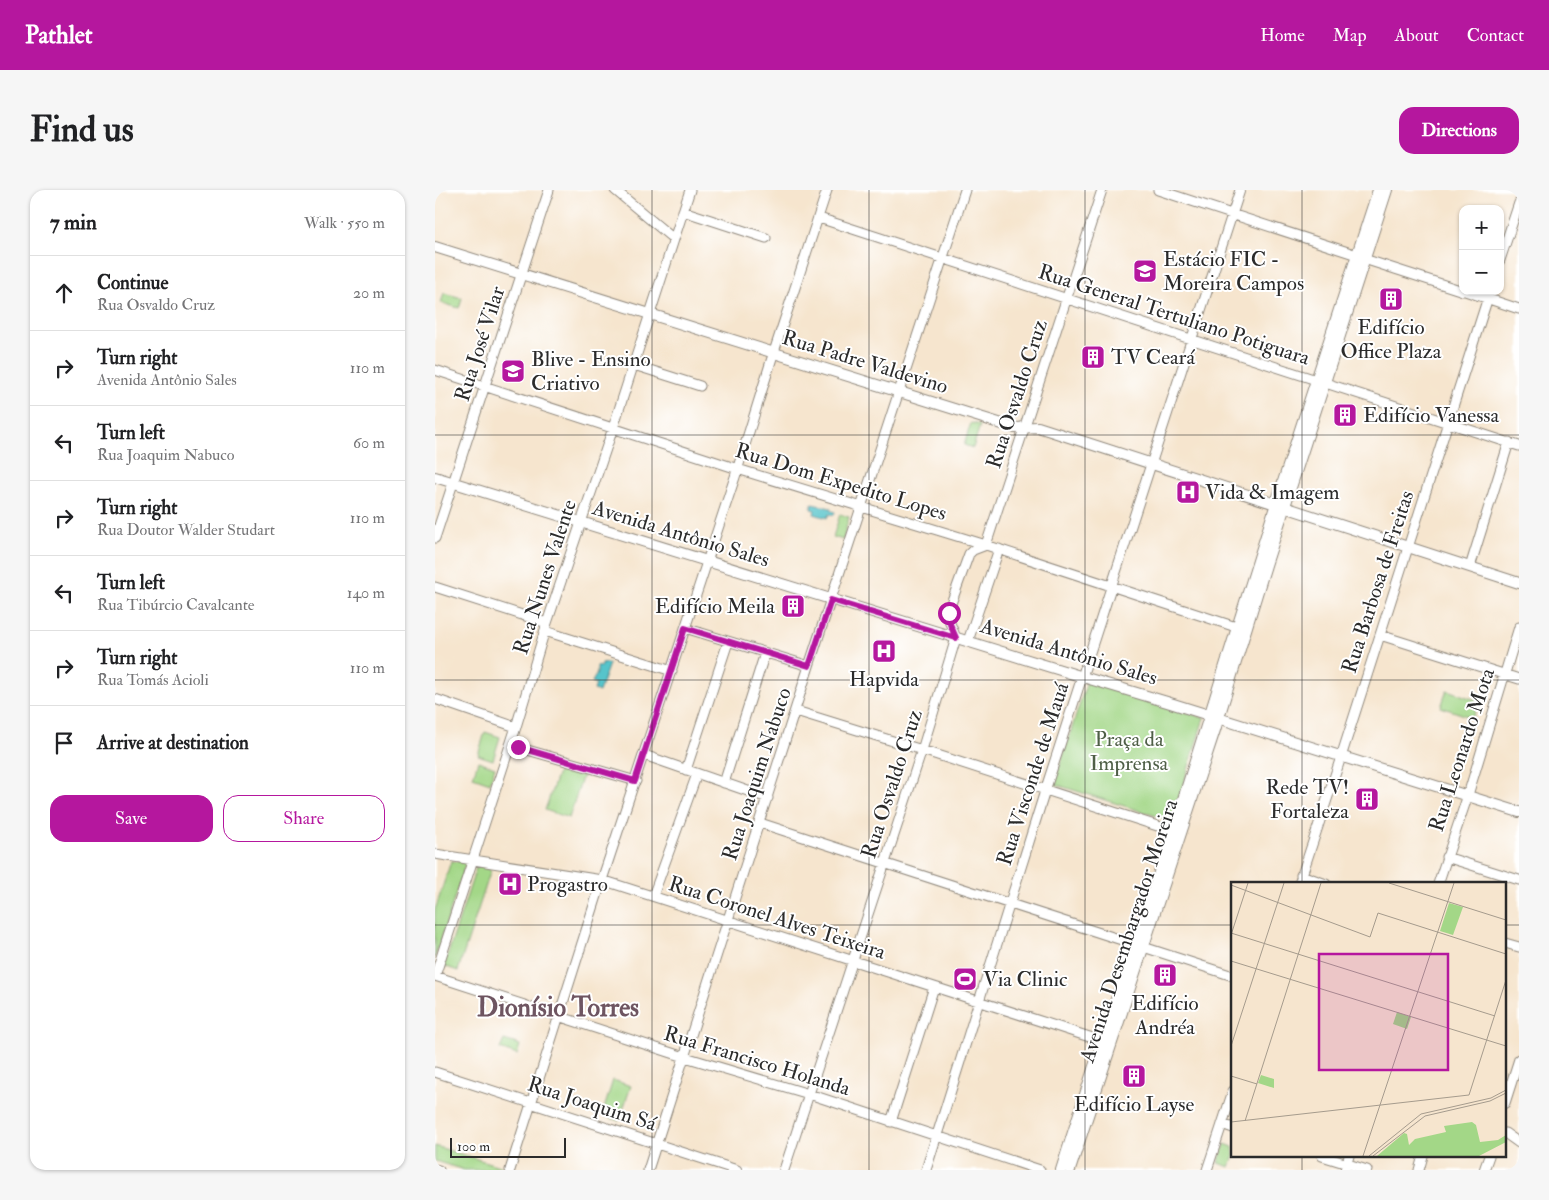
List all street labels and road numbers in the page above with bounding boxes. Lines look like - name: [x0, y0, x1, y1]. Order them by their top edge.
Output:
- street label: Rua General Tertuliano Potiguara: [1035, 258, 1313, 372]
- street label: Rua José Vilar: [449, 283, 511, 405]
- street label: Rua Osvaldo Cruz: [980, 316, 1054, 472]
- street label: Rua Padre Valdevino: [779, 324, 951, 400]
- street label: Rua Dom Expedito Lopes: [732, 437, 950, 527]
- street label: Rua Barbosa de Freitas: [1336, 487, 1420, 677]
- street label: Avenida Antônio Sales: [588, 494, 773, 574]
- street label: Rua Nunes Valente: [507, 496, 583, 658]
- street label: Avenida Antônio Sales: [976, 612, 1161, 692]
- street label: Rua Leonardo Mota: [1423, 664, 1501, 835]
- street label: Rua Visconde de Mauá: [991, 679, 1075, 869]
- street label: Rua Joaquim Nabuco: [716, 684, 798, 864]
- street label: Rua Osvaldo Cruz: [855, 706, 929, 862]
- street label: Avenida Desembargador Moreira: [1073, 796, 1184, 1067]
- street label: Rua Coronel Alves Teixeira: [665, 870, 889, 966]
- street label: Rua Francisco Holanda: [661, 1020, 854, 1102]
- street label: Rua Joaquim Sá: [524, 1070, 660, 1138]

